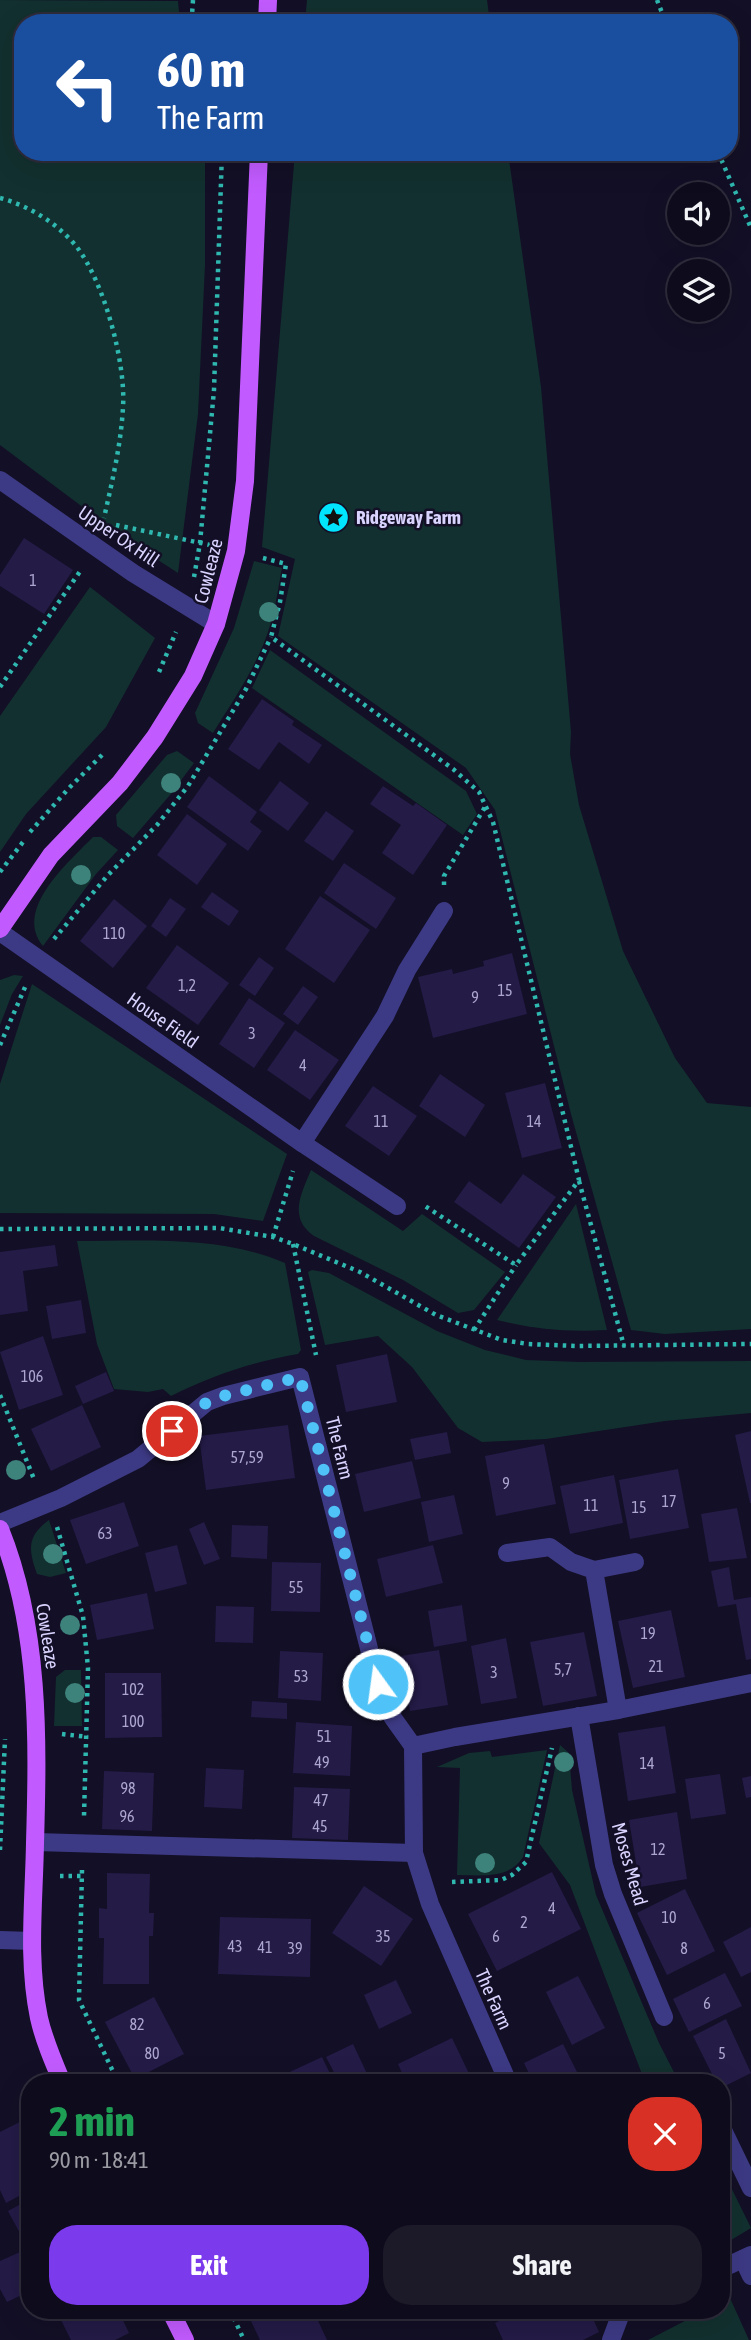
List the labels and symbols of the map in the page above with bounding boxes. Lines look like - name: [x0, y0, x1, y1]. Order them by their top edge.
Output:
- place icon: Ridgeway Farm: [316, 500, 350, 534]
- street label: Upper Ox Hill: [74, 501, 164, 571]
- place label: Ridgeway Farm: [356, 506, 461, 528]
- street label: Cowleaze: [189, 536, 227, 606]
- house number: 1: [29, 571, 37, 589]
- house number: 110: [103, 924, 125, 942]
- house number: 1,2: [178, 976, 196, 994]
- house number: 15: [497, 981, 513, 999]
- street label: House Field: [123, 988, 203, 1052]
- house number: 9: [471, 988, 479, 1006]
- house number: 3: [248, 1024, 256, 1042]
- house number: 4: [299, 1056, 307, 1074]
- house number: 11: [373, 1112, 389, 1130]
- house number: 14: [526, 1112, 542, 1130]
- house number: 106: [21, 1367, 43, 1385]
- pin: [142, 1401, 202, 1461]
- street label: The Farm: [322, 1414, 358, 1482]
- house number: 57,59: [231, 1448, 263, 1466]
- house number: 9: [502, 1474, 510, 1492]
- house number: 17: [661, 1492, 677, 1510]
- house number: 11: [583, 1496, 599, 1514]
- house number: 15: [631, 1498, 647, 1516]
- house number: 63: [97, 1524, 113, 1542]
- house number: 55: [288, 1578, 304, 1596]
- street label: Cowleaze: [32, 1602, 64, 1670]
- house number: 19: [640, 1624, 656, 1642]
- position arrow: [341, 1647, 415, 1721]
- house number: 21: [648, 1657, 664, 1675]
- house number: 5,7: [554, 1660, 572, 1678]
- house number: 3: [490, 1663, 498, 1681]
- house number: 53: [293, 1667, 309, 1685]
- house number: 102: [122, 1680, 144, 1698]
- house number: 100: [122, 1712, 144, 1730]
- house number: 51: [316, 1727, 332, 1745]
- house number: 49: [314, 1753, 330, 1771]
- house number: 14: [639, 1754, 655, 1772]
- house number: 98: [120, 1779, 136, 1797]
- house number: 47: [313, 1791, 329, 1809]
- house number: 96: [119, 1807, 135, 1825]
- house number: 45: [312, 1817, 328, 1835]
- street label: Moses Mead: [608, 1820, 652, 1908]
- house number: 12: [650, 1840, 666, 1858]
- house number: 4: [548, 1899, 556, 1917]
- house number: 10: [661, 1908, 677, 1926]
- house number: 2: [520, 1913, 528, 1931]
- house number: 35: [375, 1927, 391, 1945]
- house number: 6: [492, 1927, 500, 1945]
- house number: 43: [227, 1937, 243, 1955]
- house number: 41: [257, 1938, 273, 1956]
- house number: 39: [287, 1939, 303, 1957]
- house number: 8: [680, 1939, 688, 1957]
- street label: The Farm: [471, 1965, 517, 2033]
- house number: 6: [703, 1994, 711, 2012]
- house number: 82: [129, 2015, 145, 2033]
- house number: 80: [144, 2044, 160, 2062]
- house number: 5: [718, 2044, 726, 2062]

